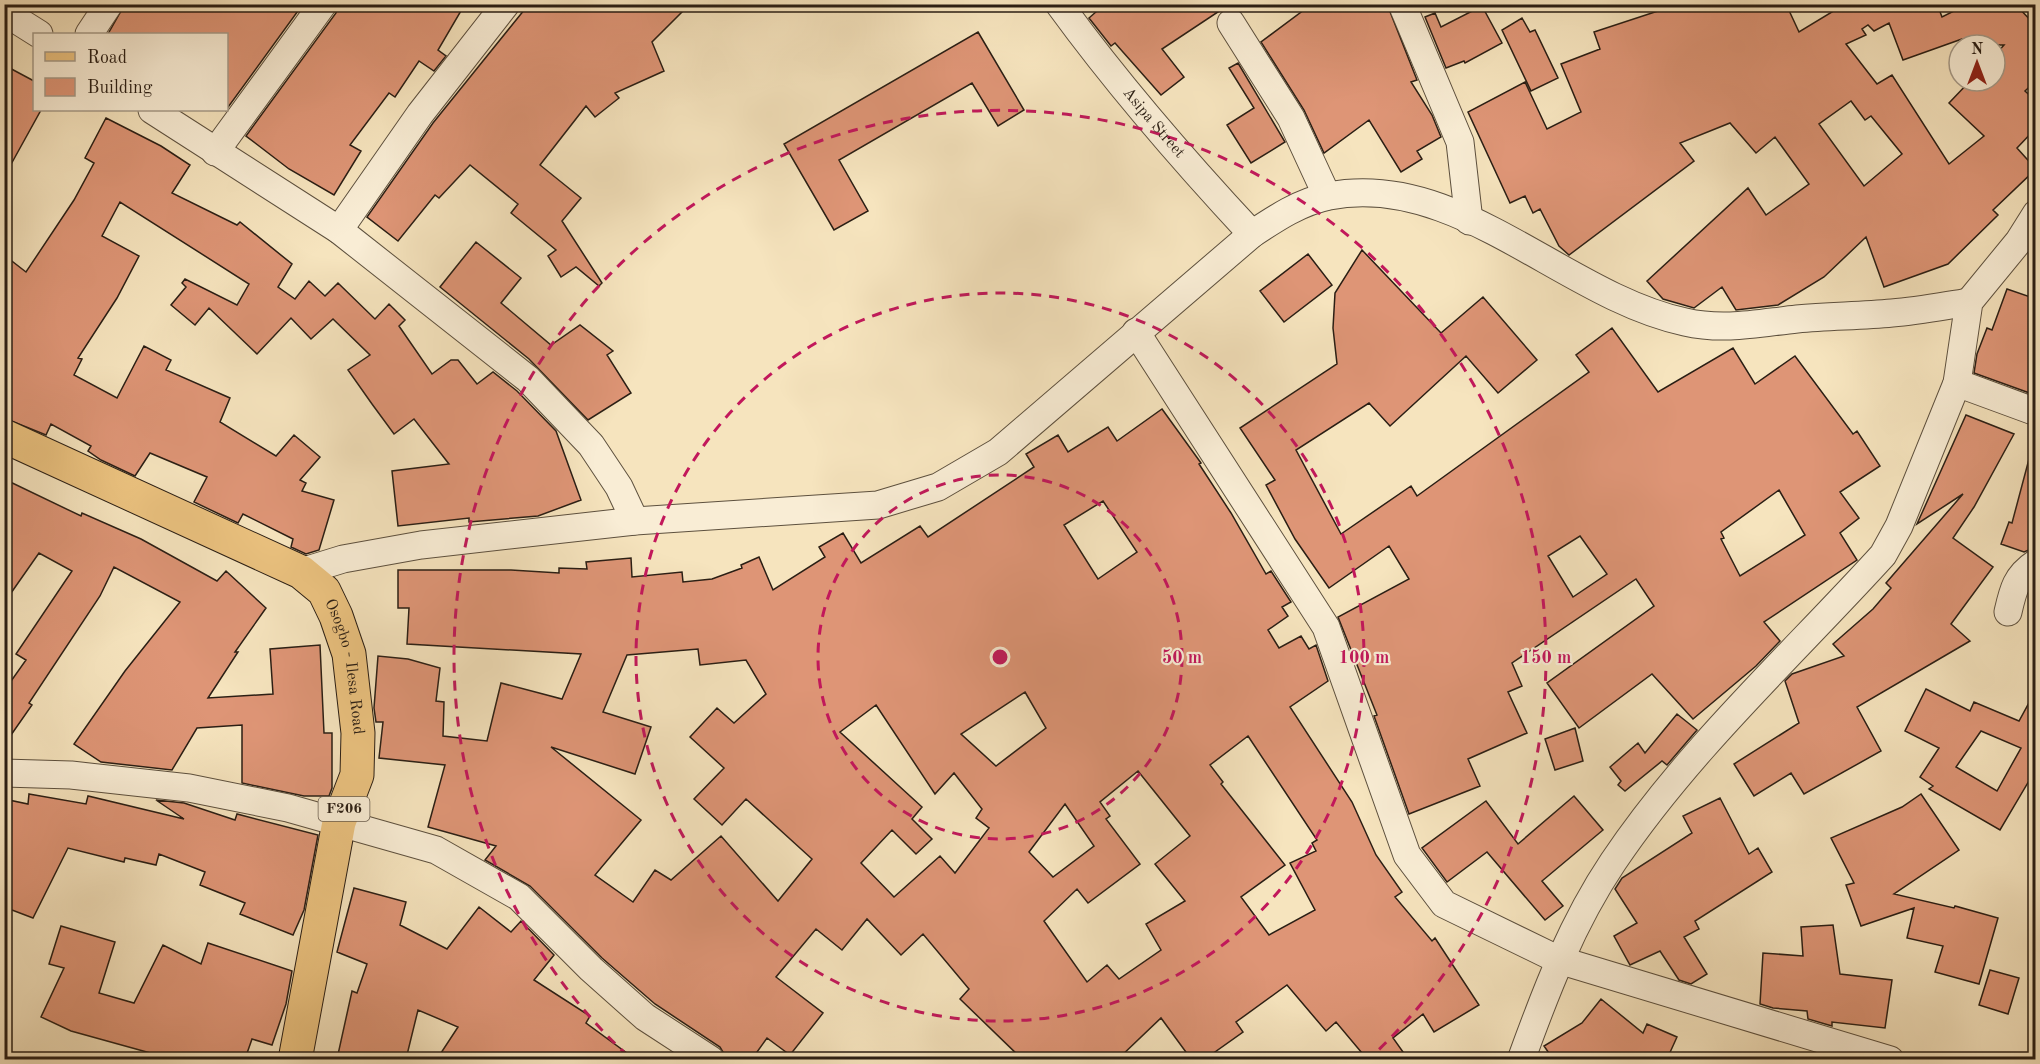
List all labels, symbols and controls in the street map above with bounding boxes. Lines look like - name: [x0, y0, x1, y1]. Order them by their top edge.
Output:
- legend: [33, 33, 228, 111]
- north arrow: [1947, 33, 2007, 93]
- text: N: [1971, 42, 1984, 58]
- text: Road: [87, 49, 127, 67]
- text: Building: [87, 79, 153, 97]
- street label: Asipa Street: [1119, 85, 1188, 162]
- street label: Osogbo - Ilesa Road: [321, 597, 366, 735]
- centre of rings: [990, 647, 1010, 667]
- text: 50 m: [1162, 649, 1202, 667]
- text: 100 m: [1339, 649, 1389, 667]
- text: 150 m: [1521, 649, 1571, 667]
- road number: F206: [318, 797, 370, 821]

